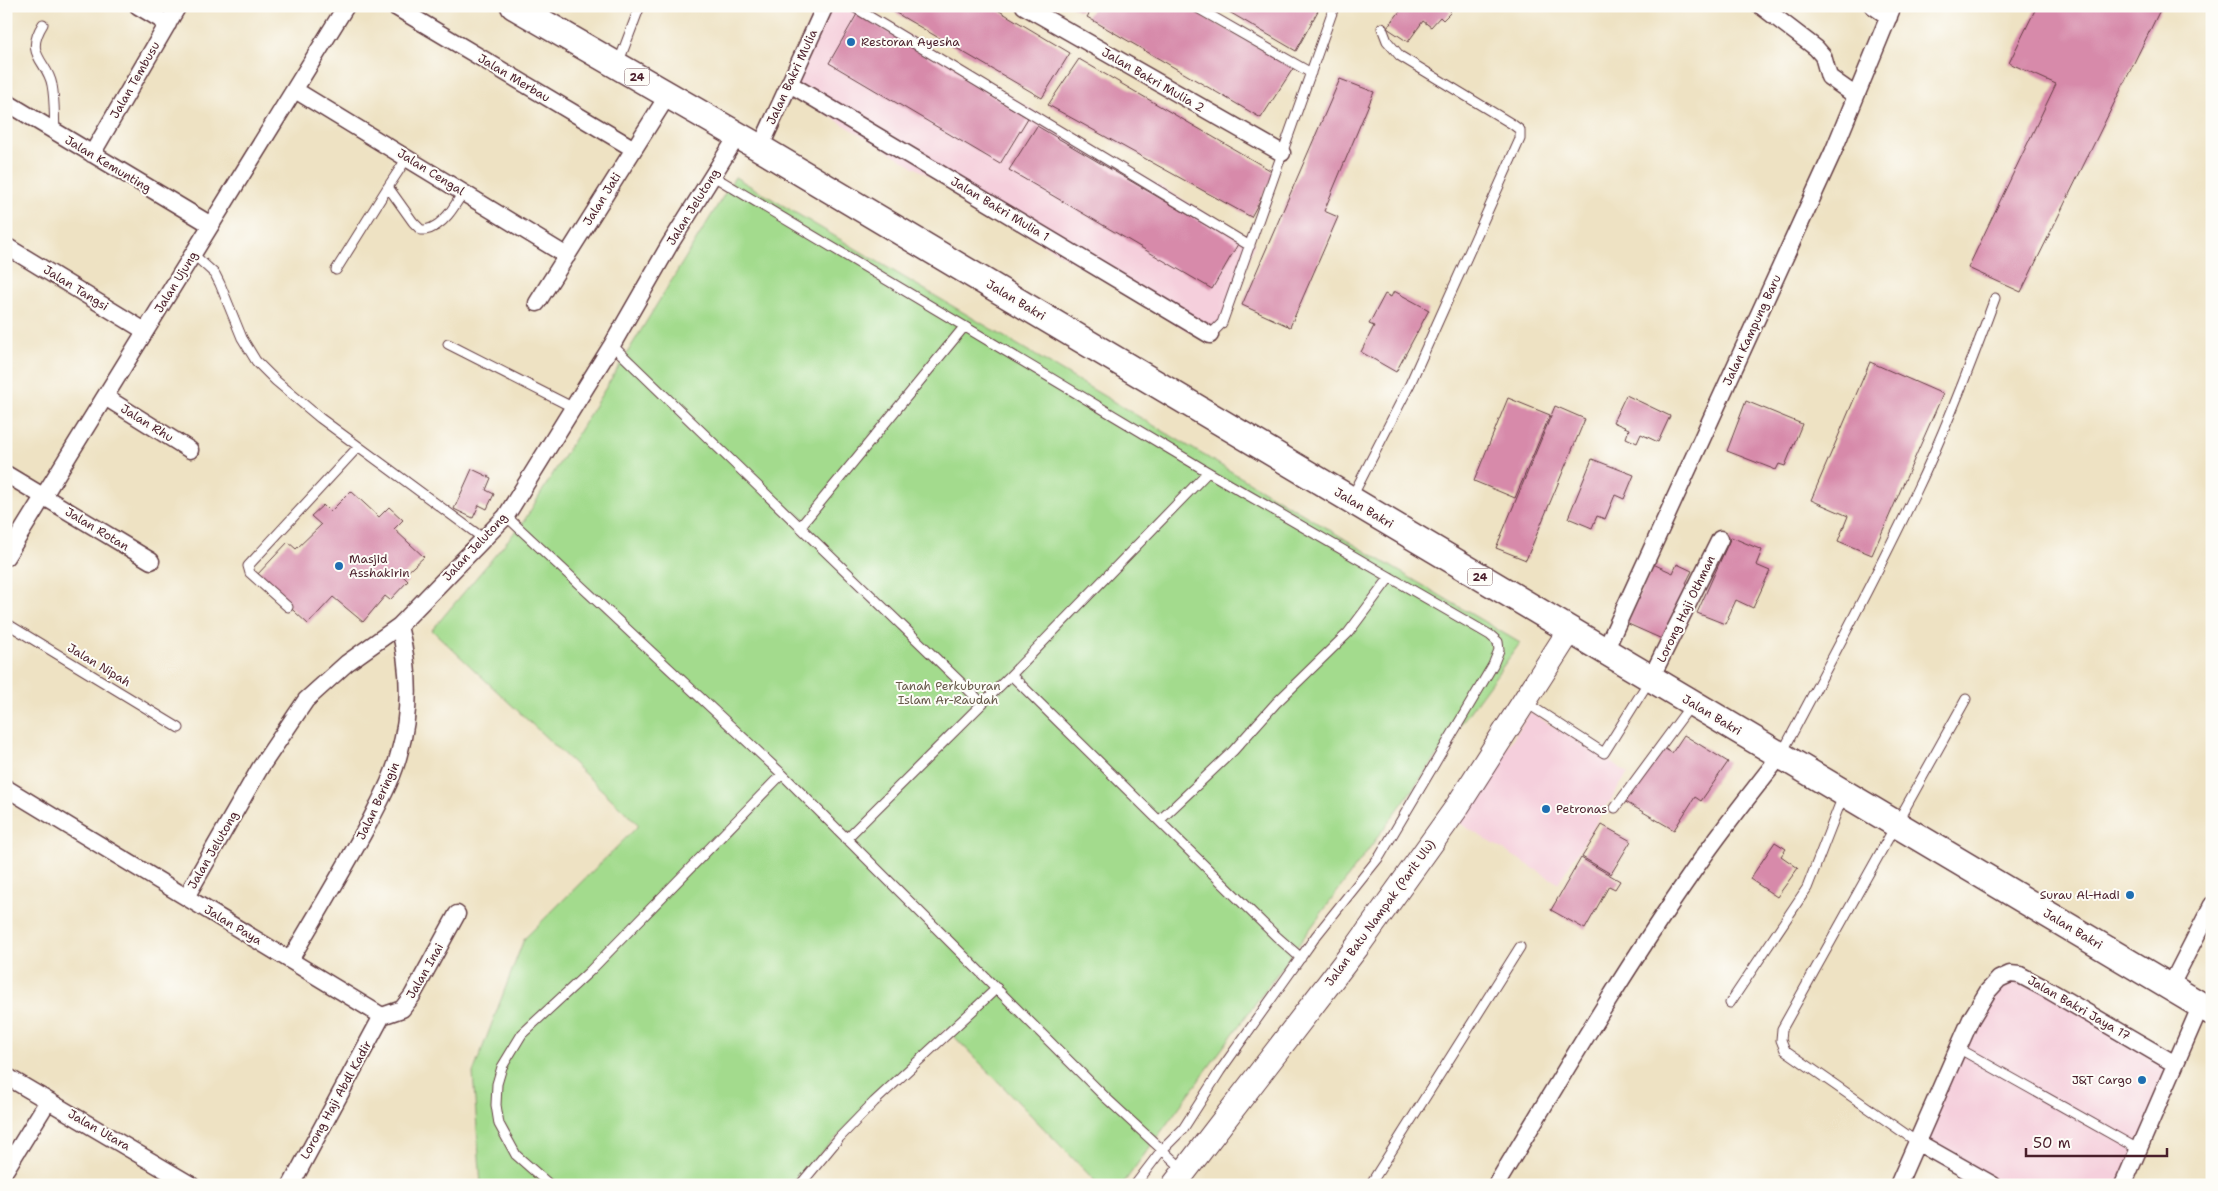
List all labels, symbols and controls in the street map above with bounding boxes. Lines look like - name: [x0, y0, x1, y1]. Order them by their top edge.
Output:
- street label: Jalan Bakri Mulia: [763, 26, 821, 127]
- place label: Restoran Ayesha: [861, 34, 960, 50]
- marker: Restoran Ayesha: [845, 36, 857, 48]
- street label: Jalan Tembusu: [106, 39, 164, 121]
- street label: Jalan Bakri Mulia 2: [1099, 44, 1207, 116]
- street label: Jalan Merbau: [475, 50, 553, 106]
- road number: 24: [624, 68, 650, 86]
- street label: Jalan Kemunting: [62, 132, 154, 196]
- street label: Jalan Cengal: [394, 145, 468, 199]
- street label: Jalan Jelutong: [663, 166, 723, 248]
- street label: Jalan Jati: [579, 169, 625, 229]
- street label: Jalan Bakri Mulia 1: [948, 173, 1052, 245]
- street label: Jalan Ujung: [151, 248, 201, 316]
- street label: Jalan Tangsi: [40, 262, 112, 314]
- street label: Jalan Kampung Baru: [1719, 272, 1785, 388]
- street label: Jalan Bakri: [983, 276, 1049, 324]
- street label: Jalan Rhu: [118, 400, 176, 446]
- street label: Jalan Bakri: [1331, 484, 1397, 532]
- street label: Jalan Rotan: [62, 504, 132, 554]
- street label: Jalan Jelutong: [439, 509, 511, 585]
- place label: Masjid Asshakirin: [349, 551, 409, 581]
- street label: Lorong Haji Othman: [1653, 553, 1719, 665]
- marker: Masjid Asshakirin: [333, 560, 345, 572]
- road number: 24: [1468, 568, 1492, 586]
- street label: Jalan Nipah: [64, 640, 134, 690]
- park label: Tanah Perkuburan Islam Ar-Raudah: [895, 678, 1001, 708]
- street label: Jalan Bakri: [1679, 691, 1745, 739]
- street label: Jalan Beringin: [353, 760, 403, 842]
- place label: Petronas: [1556, 801, 1607, 817]
- marker: Petronas: [1540, 803, 1552, 815]
- street label: Jalan Jelutong: [184, 808, 242, 892]
- street label: Jalan Batu Nampak (Parit Ulu): [1321, 836, 1439, 989]
- place label: Surau Al-Hadi: [2040, 887, 2120, 903]
- marker: Surau Al-Hadi: [2124, 889, 2136, 901]
- street label: Jalan Paya: [201, 901, 265, 949]
- street label: Jalan Bakri: [2040, 905, 2106, 953]
- street label: Jalan Inai: [403, 940, 447, 1002]
- street label: Jalan Bakri Jaya 17: [2025, 972, 2133, 1044]
- street label: Lorong Haji Abdl Kadir: [297, 1038, 375, 1162]
- place label: J&T Cargo: [2072, 1072, 2132, 1088]
- marker: J&T Cargo: [2136, 1074, 2148, 1086]
- street label: Jalan Utara: [65, 1106, 134, 1155]
- scale bar: [2026, 1126, 2167, 1158]
- text: 50 m: [2033, 1133, 2071, 1153]

